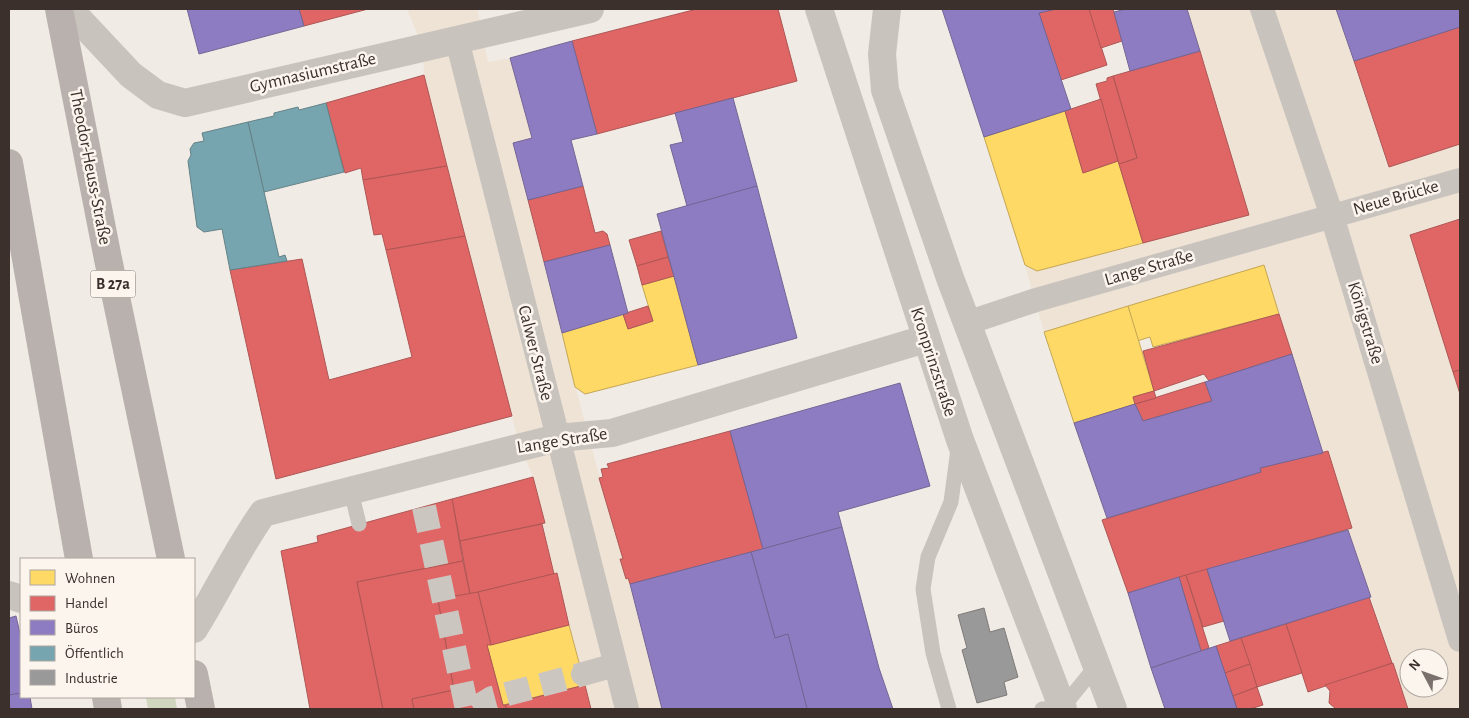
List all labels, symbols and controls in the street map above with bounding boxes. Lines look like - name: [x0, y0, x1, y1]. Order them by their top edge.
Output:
- street label: Gymnasiumstraße: [248, 50, 378, 96]
- street label: Theodor-Heuss-Straße: [66, 88, 114, 246]
- street label: Neue Brücke: [1351, 177, 1441, 219]
- street label: Lange Straße: [1103, 247, 1195, 289]
- road number: B 27a: [90, 270, 136, 298]
- street label: Königstraße: [1344, 280, 1386, 366]
- street label: Calwer Straße: [514, 304, 556, 402]
- street label: Kronprinzstraße: [907, 305, 959, 419]
- street label: Lange Straße: [515, 425, 609, 457]
- legend: [20, 558, 195, 698]
- text: Wohnen: [65, 571, 115, 586]
- text: Handel: [65, 596, 108, 611]
- text: Büros: [65, 621, 98, 636]
- text: Öffentlich: [65, 644, 124, 661]
- north arrow: [1399, 648, 1449, 698]
- text: N: [1406, 657, 1423, 673]
- text: Industrie: [65, 671, 118, 686]

